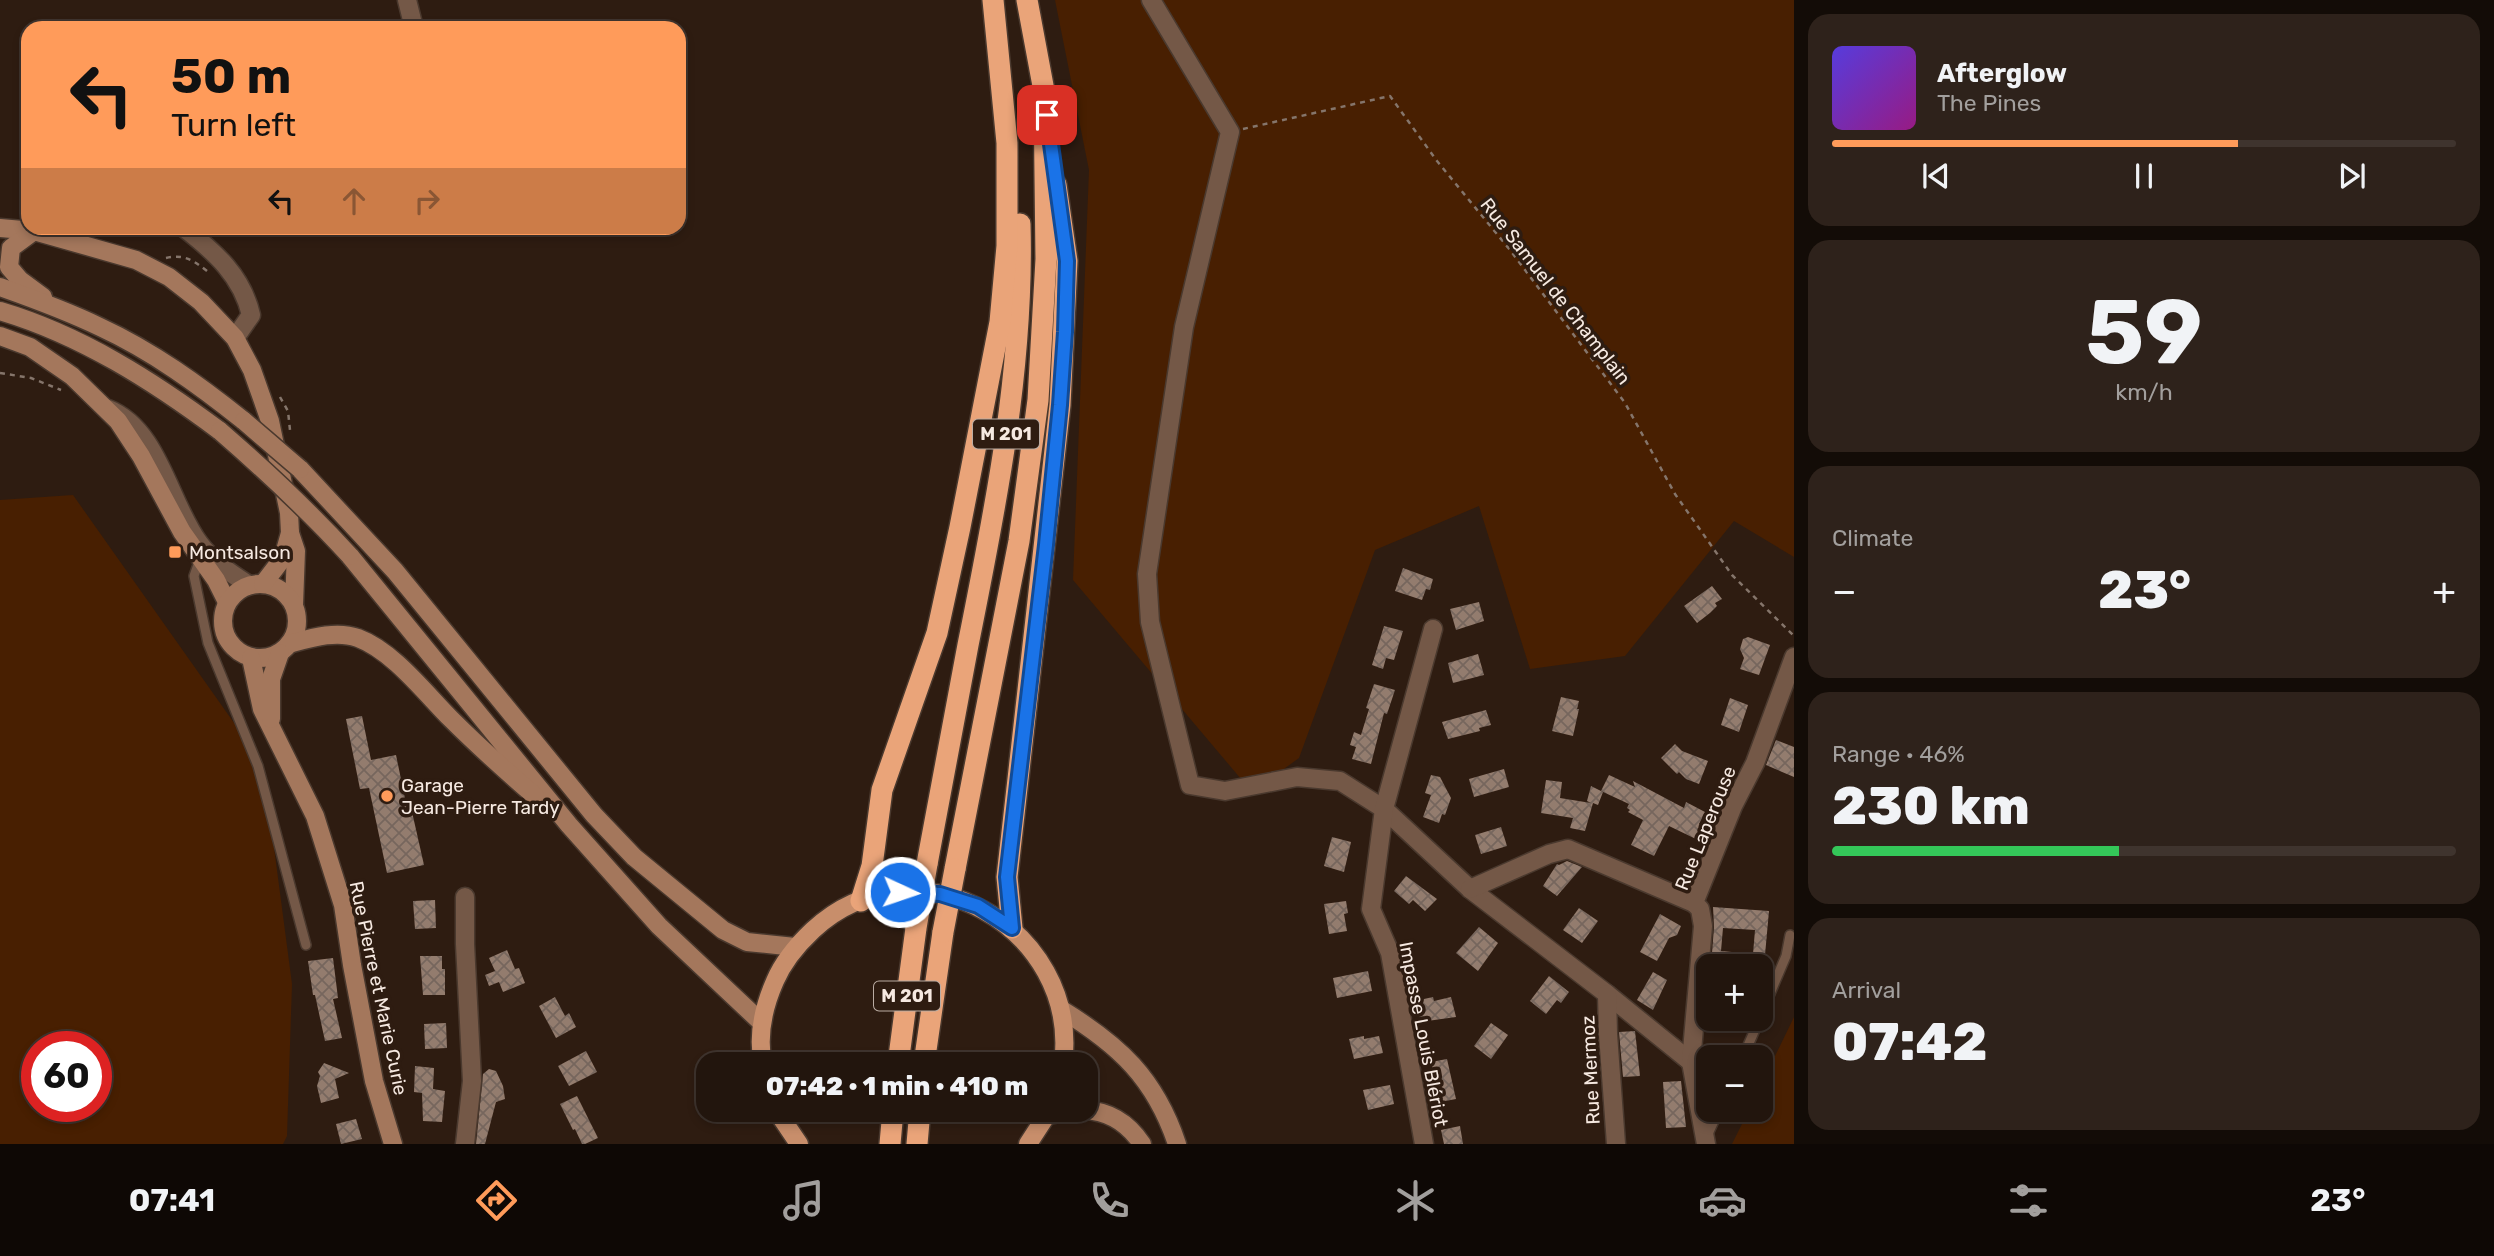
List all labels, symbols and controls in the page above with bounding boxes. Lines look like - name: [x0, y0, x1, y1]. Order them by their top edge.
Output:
- text: 50 m: [171, 47, 291, 105]
- icon: left: [56, 49, 147, 140]
- text: Afterglow: [1937, 58, 2067, 89]
- pin: [1017, 85, 1077, 145]
- text: The Pines: [1937, 89, 2041, 117]
- icon: arrive: [1028, 96, 1066, 134]
- text: Turn left: [171, 106, 296, 144]
- icon: previous: [1917, 157, 1955, 195]
- icon: pause: [2125, 157, 2163, 195]
- icon: next: [2333, 157, 2371, 195]
- icon: left: [262, 182, 300, 220]
- icon: ahead: [335, 182, 373, 220]
- icon: right: [408, 182, 446, 220]
- street label: Rue Samuel de Champlain: [1476, 193, 1636, 389]
- text: 59: [2085, 278, 2203, 386]
- text: km/h: [2115, 378, 2173, 406]
- road number: M 201: [973, 420, 1039, 448]
- text: Climate: [1832, 524, 1913, 552]
- place label: Montsalson: [189, 541, 291, 564]
- marker: Montsalson: [167, 544, 183, 560]
- text: 23°: [2098, 559, 2191, 621]
- text: −: [1832, 568, 1857, 614]
- text: +: [2432, 568, 2456, 614]
- text: Range · 46%: [1832, 740, 1965, 768]
- street label: Rue Laperouse: [1670, 763, 1741, 894]
- place label: Garage Jean-Pierre Tardy: [401, 774, 560, 819]
- text: 230 km: [1832, 775, 2030, 837]
- marker: Garage Jean-Pierre Tardy: [379, 788, 395, 804]
- position arrow: [863, 855, 937, 929]
- street label: Rue Pierre et Marie Curie: [345, 879, 412, 1097]
- street label: Impasse Louis Blériot: [1394, 939, 1453, 1129]
- map controls: [1696, 954, 1773, 1122]
- button: +: [1696, 954, 1773, 1031]
- text: Arrival: [1832, 976, 1901, 1004]
- road number: M 201: [874, 981, 940, 1010]
- text: 07:42: [1832, 1011, 1988, 1073]
- street label: Rue Mermoz: [1576, 1015, 1605, 1125]
- speed limit sign: 60: [21, 1031, 112, 1122]
- button: −: [1696, 1045, 1773, 1122]
- text: 07:42 · 1 min · 410 m: [766, 1071, 1028, 1102]
- icon: directions: [472, 1176, 521, 1225]
- icon: music: [779, 1176, 828, 1225]
- icon: phone: [1085, 1176, 1134, 1225]
- icon: climate: [1391, 1176, 1440, 1225]
- icon: car: [1698, 1176, 1747, 1225]
- icon: filters: [2004, 1176, 2053, 1225]
- text: 07:41: [129, 1181, 215, 1219]
- text: 23°: [2310, 1181, 2365, 1219]

